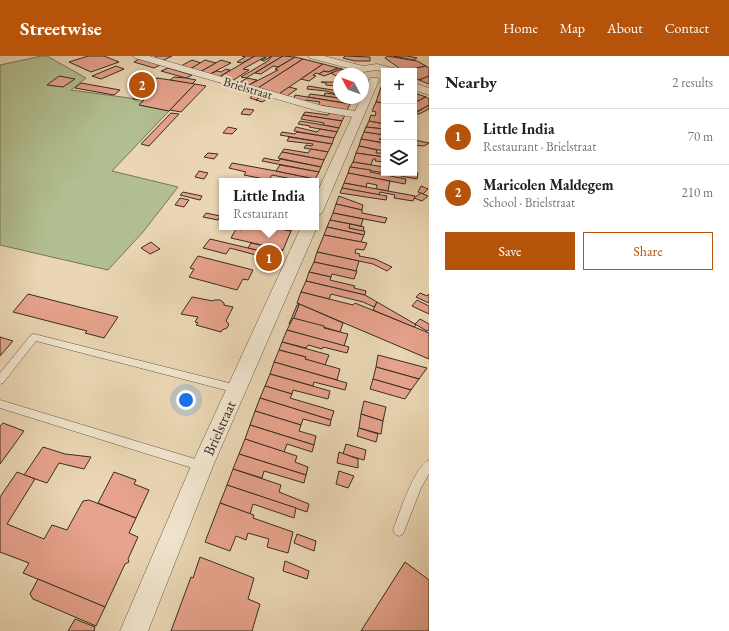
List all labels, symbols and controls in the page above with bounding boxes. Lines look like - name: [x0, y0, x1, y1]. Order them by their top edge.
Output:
- text: Streetwise: [20, 16, 102, 41]
- text: Home: [503, 19, 538, 37]
- text: Map: [560, 19, 585, 37]
- text: About: [607, 19, 643, 37]
- text: Contact: [665, 19, 709, 37]
- north arrow: [333, 68, 369, 104]
- map controls: [381, 68, 417, 176]
- button: +: [381, 68, 417, 104]
- pin: 2: [129, 70, 155, 100]
- text: Nearby: [445, 71, 497, 93]
- street label: Brielstraat: [221, 73, 275, 103]
- text: 2 results: [672, 74, 713, 91]
- button: −: [381, 104, 417, 140]
- text: Little India: [483, 119, 555, 138]
- text: 1: [455, 128, 461, 145]
- text: 70 m: [688, 128, 713, 145]
- text: Restaurant · Brielstraat: [483, 138, 596, 155]
- button: layers: [381, 140, 417, 176]
- text: Maricolen Maldegem: [483, 175, 614, 194]
- popup: [219, 178, 319, 230]
- text: 2: [455, 184, 461, 201]
- text: 210 m: [682, 184, 713, 201]
- text: Little India: [233, 186, 305, 205]
- text: School · Brielstraat: [483, 194, 575, 211]
- text: Restaurant: [233, 205, 288, 222]
- button: Save: [445, 232, 575, 270]
- button: Share: [583, 232, 713, 270]
- pin: 1: [256, 243, 282, 273]
- your location: [176, 390, 196, 410]
- street label: Brielstraat: [198, 397, 240, 458]

